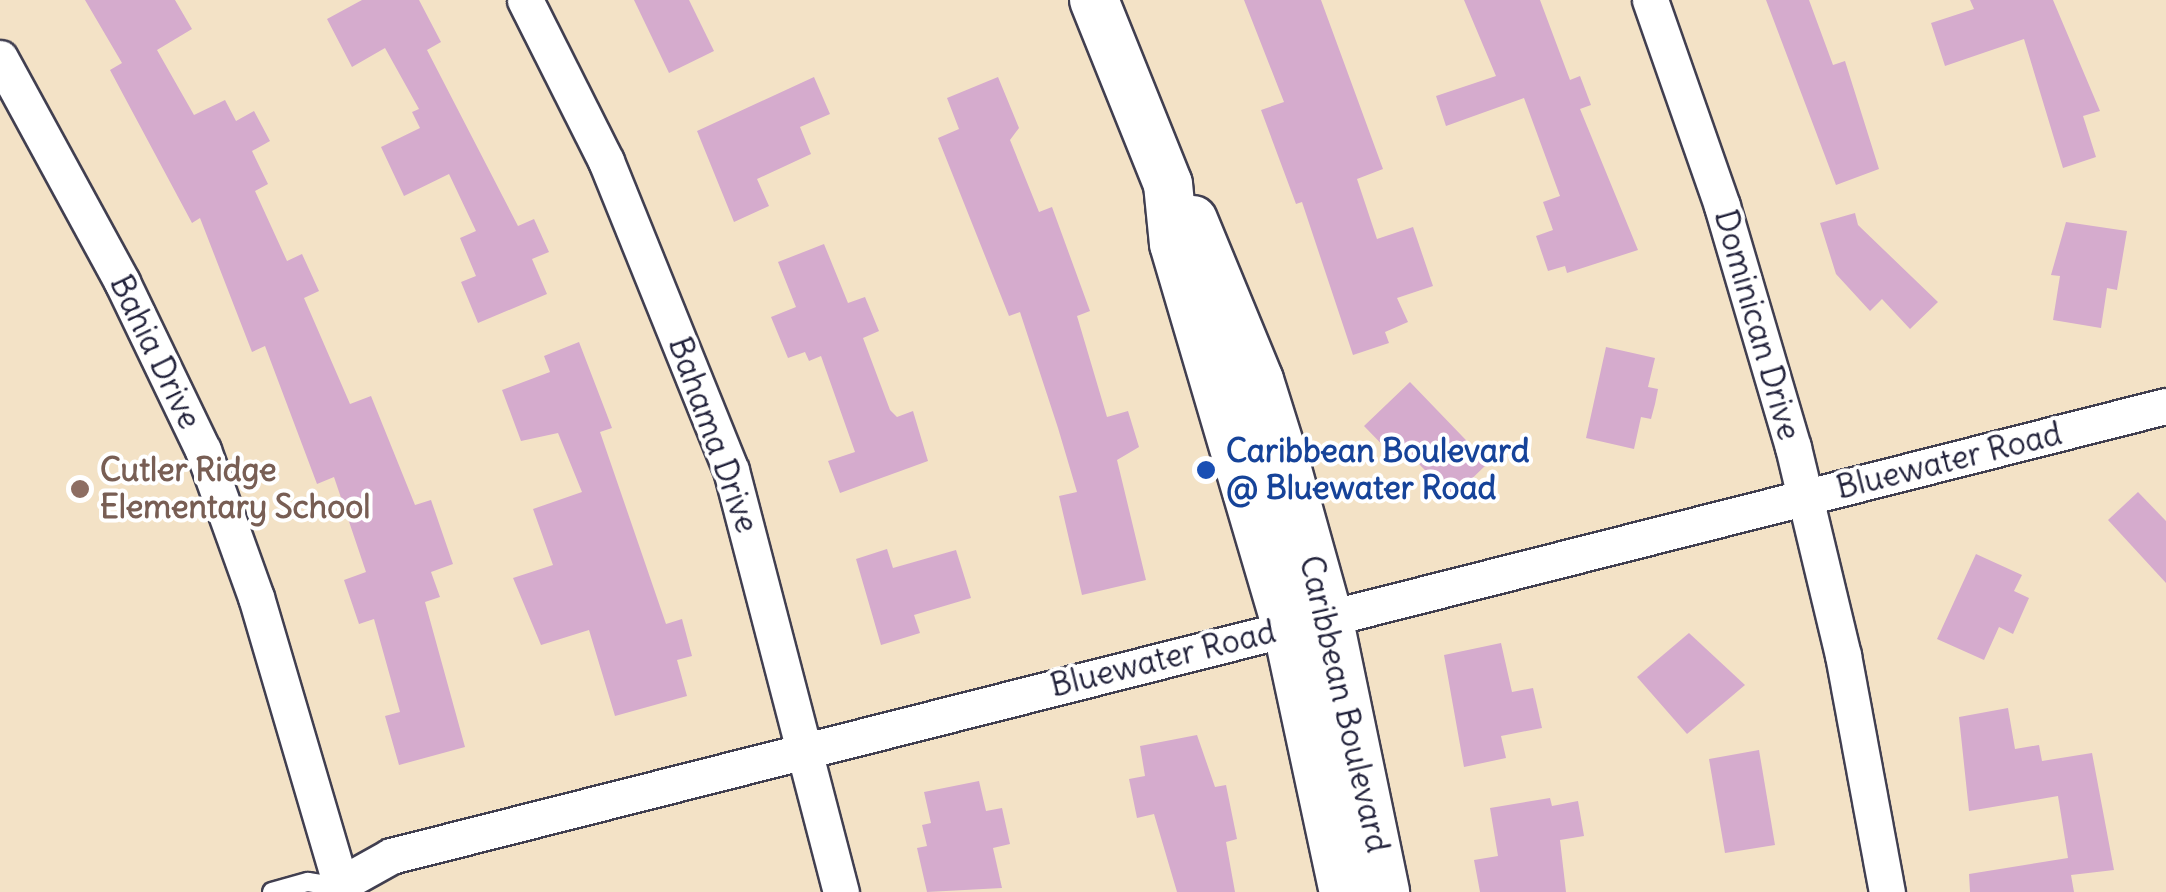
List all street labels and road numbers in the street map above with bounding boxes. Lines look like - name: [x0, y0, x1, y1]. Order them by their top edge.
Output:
- street label: Dominican Drive: [1706, 205, 1808, 445]
- street label: Bahia Drive: [101, 269, 209, 435]
- street label: Bahama Drive: [660, 332, 766, 538]
- street label: Bluewater Road: [1832, 414, 2066, 508]
- street label: Caribbean Boulevard: [1291, 552, 1397, 856]
- street label: Bluewater Road: [1046, 612, 1280, 706]

